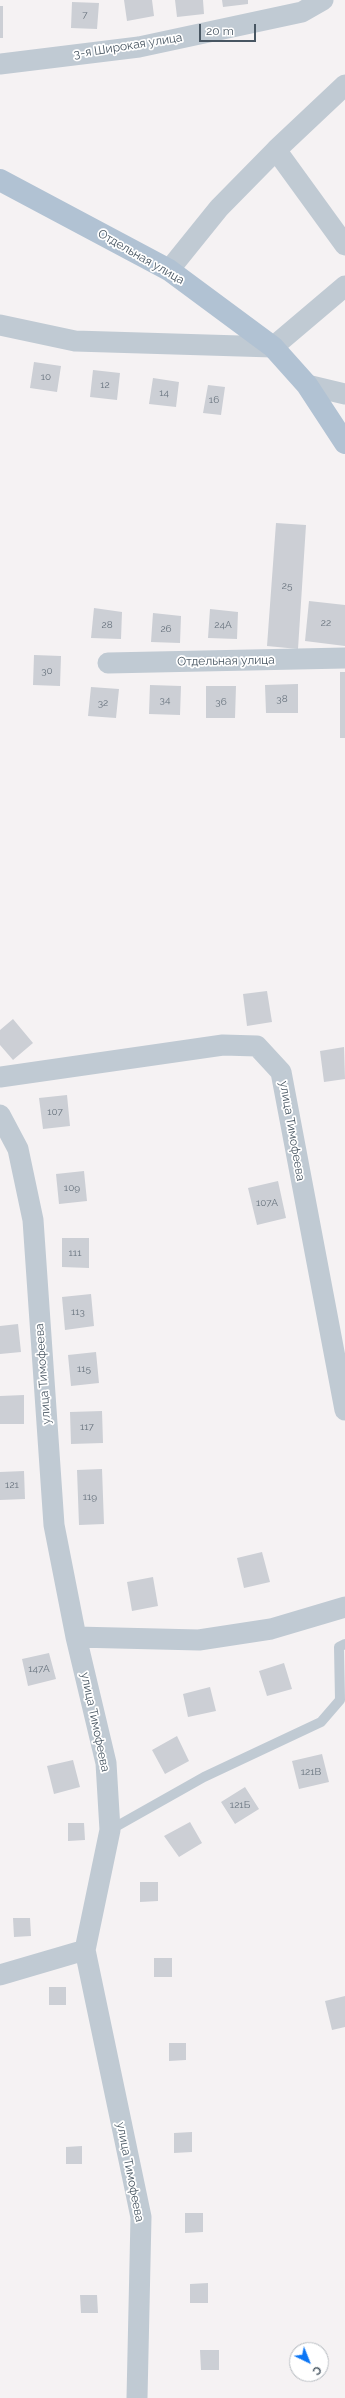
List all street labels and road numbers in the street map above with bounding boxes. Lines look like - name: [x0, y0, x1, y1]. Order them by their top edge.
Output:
- street label: 3-я Широкая улица: [73, 30, 183, 62]
- street label: Отдельная улица: [95, 226, 187, 288]
- street label: Отдельная улица: [177, 653, 275, 669]
- street label: улица Тимофеева: [276, 1080, 308, 1182]
- street label: улица Тимофеева: [32, 1323, 54, 1425]
- street label: улица Тимофеева: [77, 1671, 113, 1773]
- street label: улица Тимофеева: [113, 2121, 147, 2223]

